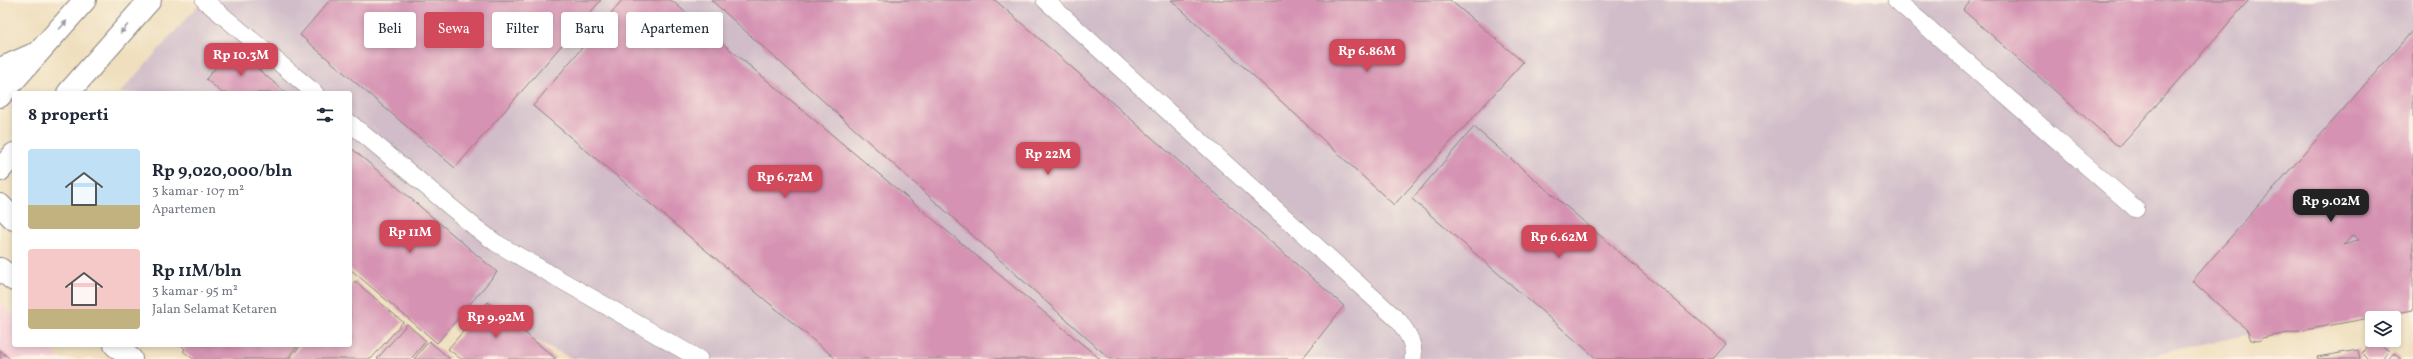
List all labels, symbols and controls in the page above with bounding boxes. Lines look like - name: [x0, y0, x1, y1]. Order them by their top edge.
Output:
- chip: Beli: [364, 12, 416, 48]
- chip: Sewa: [424, 12, 484, 48]
- chip: Filter: [492, 12, 553, 48]
- chip: Baru: [561, 12, 618, 48]
- chip: Apartemen: [626, 12, 723, 48]
- one-way arrow: [58, 20, 68, 30]
- one-way arrow: [119, 24, 129, 34]
- pin: Rp 6.86M: [1326, 39, 1408, 73]
- pin: Rp 10.3M: [200, 43, 282, 77]
- text: Rp 6.86M: [1338, 43, 1396, 61]
- text: Rp 10.3M: [213, 47, 269, 65]
- text: 8 properti: [28, 104, 109, 127]
- icon: filters: [314, 104, 336, 126]
- pin: Rp 22M: [1015, 142, 1081, 176]
- text: Rp 22M: [1025, 146, 1071, 164]
- text: Rp 9,020,000/bln: [152, 160, 292, 183]
- icon: home: [60, 165, 108, 213]
- pin: Rp 6.72M: [744, 165, 826, 199]
- text: Rp 6.72M: [757, 169, 813, 187]
- text: 3 kamar · 107 m²: [152, 183, 244, 201]
- pin: Rp 9.02M: [2290, 189, 2372, 223]
- text: Rp 9.02M: [2302, 193, 2360, 211]
- text: Apartemen: [152, 201, 216, 219]
- pin: Rp 11M: [377, 220, 443, 254]
- text: Rp 11M: [389, 224, 431, 242]
- pin: Rp 6.62M: [1518, 225, 1600, 259]
- text: Rp 6.62M: [1530, 229, 1588, 247]
- text: Rp 11M/bln: [152, 260, 242, 283]
- icon: home: [60, 265, 108, 313]
- text: 3 kamar · 95 m²: [152, 283, 238, 301]
- text: Jalan Selamat Ketaren: [152, 301, 277, 319]
- pin: Rp 9.92M: [455, 305, 537, 339]
- text: Rp 9.92M: [467, 309, 525, 327]
- map controls: [2365, 311, 2401, 347]
- button: layers: [2365, 311, 2401, 347]

